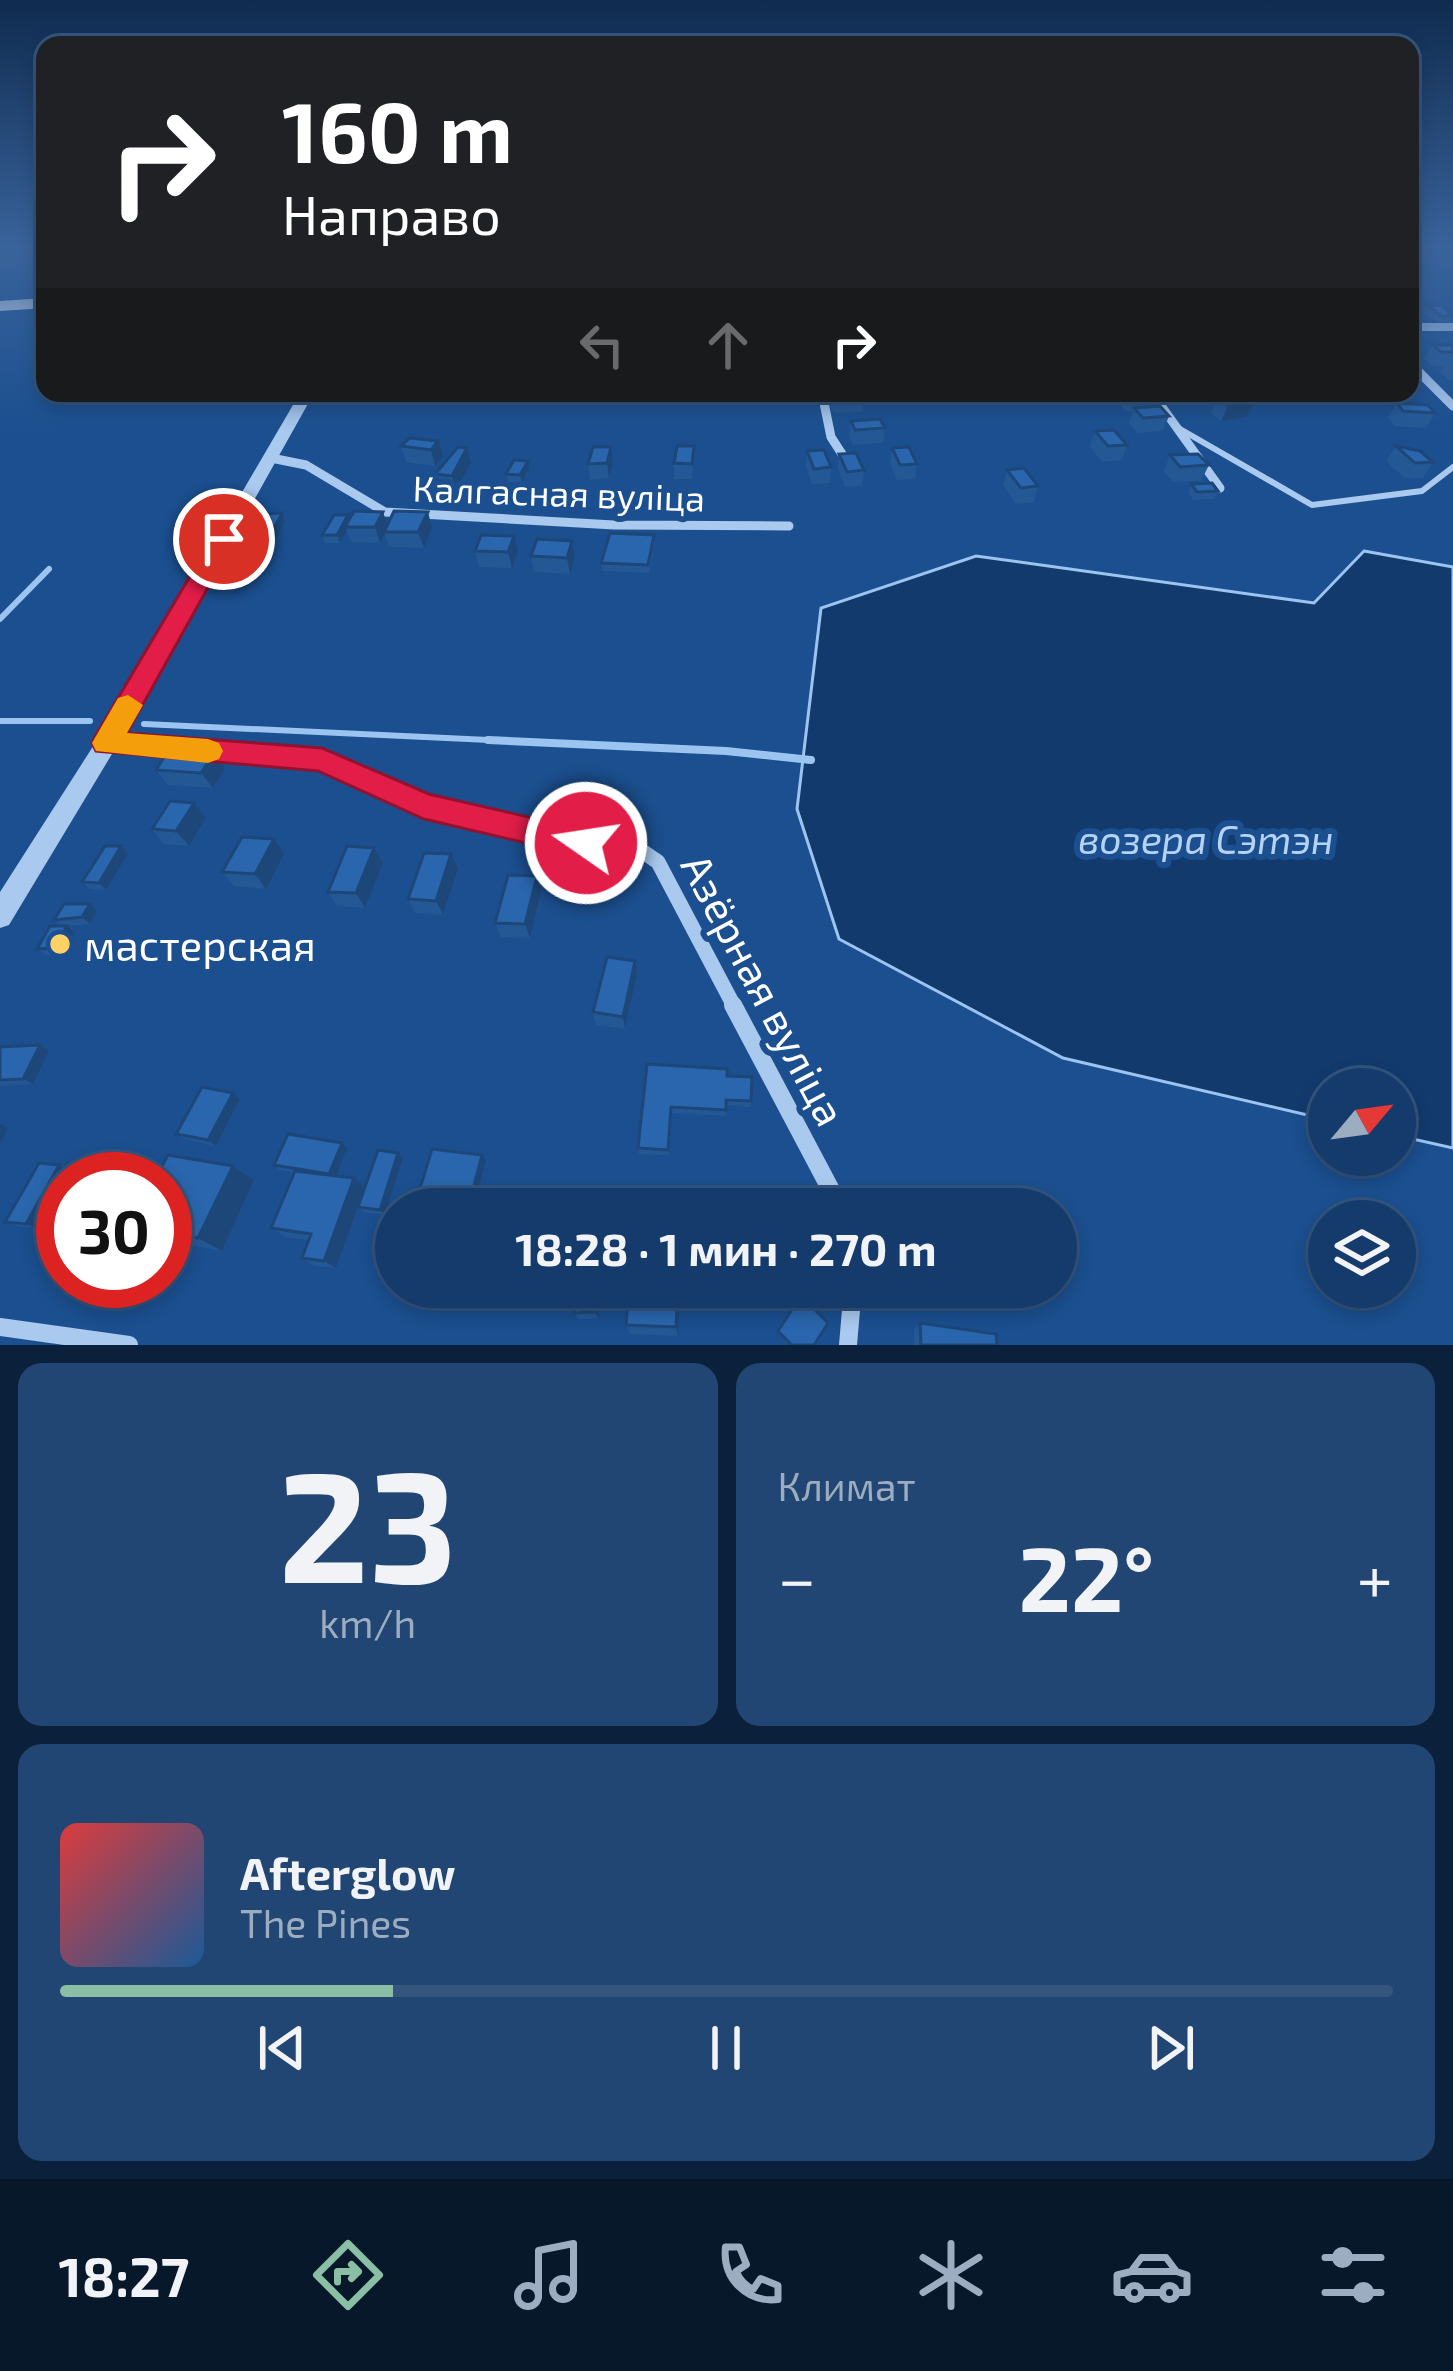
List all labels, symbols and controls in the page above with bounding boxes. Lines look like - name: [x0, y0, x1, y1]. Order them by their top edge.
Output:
- text: 160 m: [282, 79, 513, 180]
- icon: right: [84, 84, 240, 240]
- text: Направо: [282, 181, 501, 246]
- icon: left: [569, 312, 635, 378]
- icon: ahead: [695, 312, 761, 378]
- icon: right: [821, 312, 887, 378]
- street label: Калгасная вуліца: [412, 465, 706, 520]
- pin: [173, 488, 275, 590]
- icon: arrive: [191, 506, 257, 572]
- position arrow: [523, 780, 649, 906]
- water label: возера Сэтэн: [1078, 815, 1334, 862]
- street label: Азёрная вуліца: [672, 845, 858, 1134]
- place label: мастерская: [84, 919, 316, 969]
- marker: мастерская: [47, 931, 73, 957]
- north arrow: [1308, 1068, 1416, 1176]
- map controls: [1308, 1068, 1416, 1308]
- speed limit sign: 30: [36, 1152, 192, 1308]
- button: layers: [1308, 1200, 1416, 1308]
- text: 18:28 · 1 мин · 270 m: [515, 1221, 937, 1275]
- text: 23: [278, 1427, 457, 1614]
- text: Климат: [778, 1462, 916, 1509]
- text: 22°: [1019, 1522, 1154, 1630]
- text: −: [778, 1537, 816, 1616]
- text: +: [1357, 1537, 1393, 1616]
- text: km/h: [319, 1599, 416, 1646]
- text: Afterglow: [240, 1845, 456, 1899]
- text: The Pines: [240, 1899, 411, 1946]
- icon: previous: [249, 2015, 315, 2081]
- icon: pause: [693, 2015, 759, 2081]
- icon: next: [1138, 2015, 1204, 2081]
- icon: directions: [306, 2233, 390, 2317]
- icon: music: [507, 2233, 591, 2317]
- icon: phone: [708, 2233, 792, 2317]
- icon: climate: [909, 2233, 993, 2317]
- icon: car: [1110, 2233, 1194, 2317]
- icon: filters: [1311, 2233, 1395, 2317]
- text: 18:27: [58, 2243, 189, 2308]

